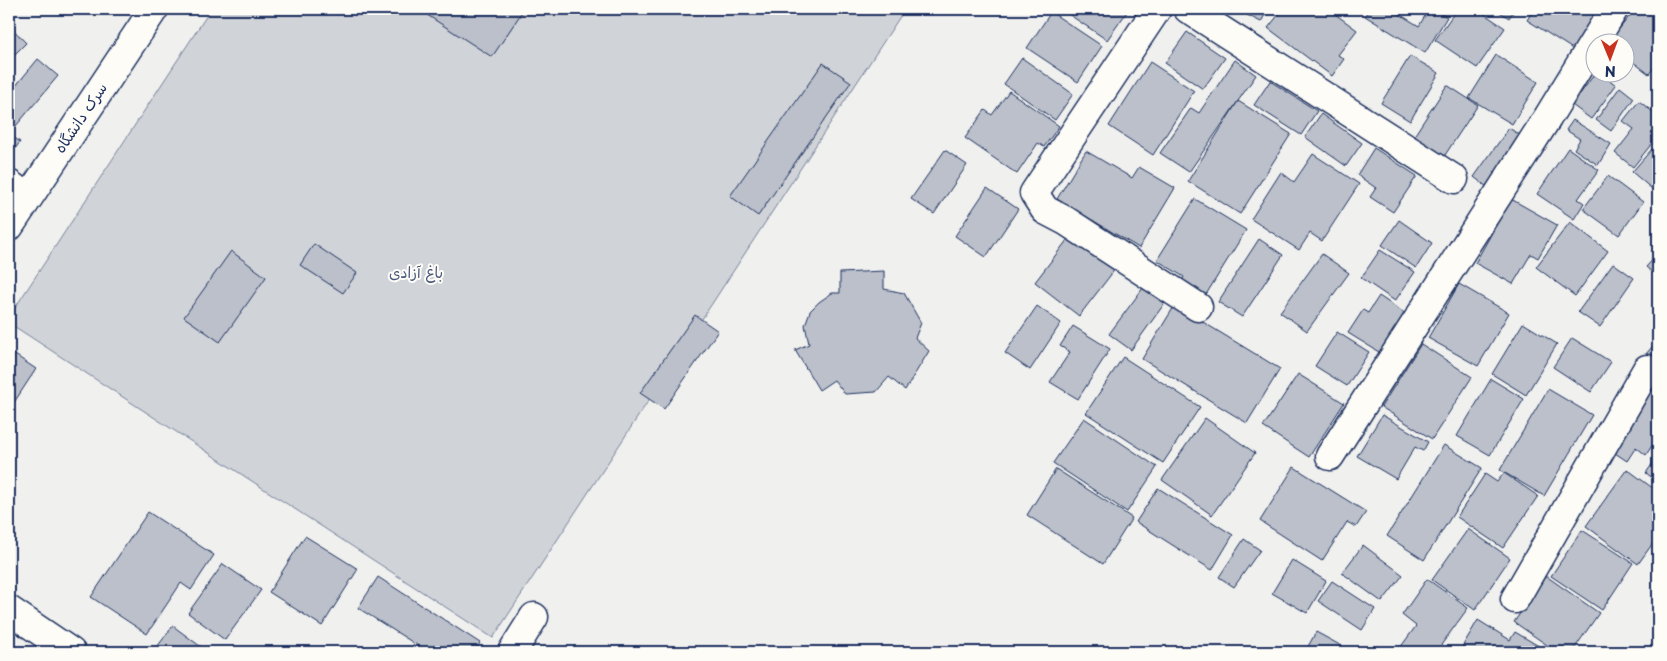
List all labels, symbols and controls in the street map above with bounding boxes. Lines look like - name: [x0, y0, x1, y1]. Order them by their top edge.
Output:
- north arrow: [1584, 32, 1634, 82]
- text: N: [1605, 61, 1616, 82]
- street label: سرک دانشگاه: [48, 77, 112, 157]
- park label: باغ آزادی: [389, 260, 443, 283]

